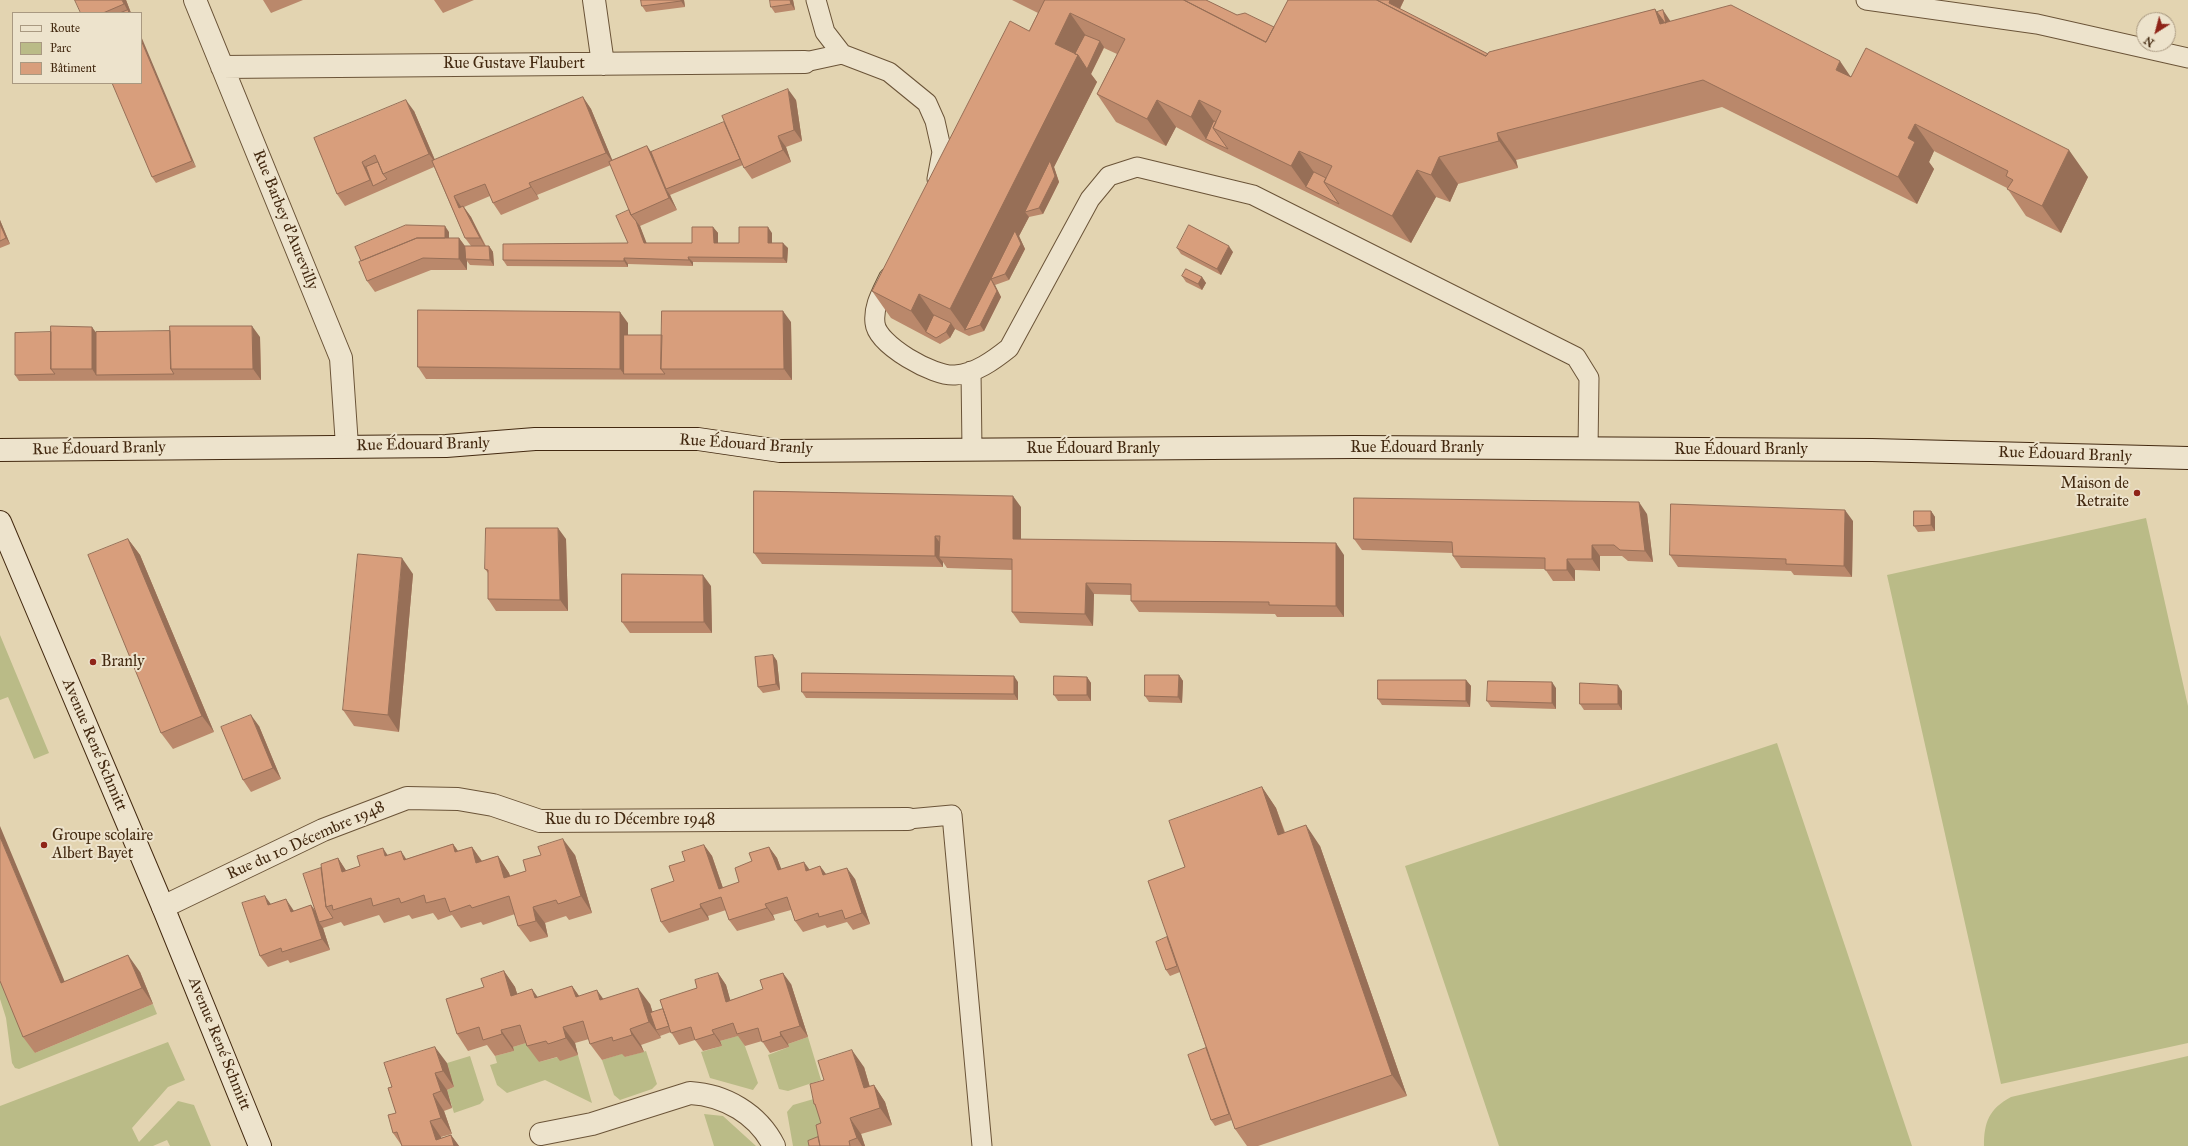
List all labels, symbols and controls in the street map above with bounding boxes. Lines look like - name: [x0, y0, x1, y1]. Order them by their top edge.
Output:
- legend: [12, 12, 142, 84]
- north arrow: [2136, 12, 2176, 52]
- text: Route: [50, 21, 80, 35]
- text: N: [2142, 33, 2157, 49]
- text: Parc: [50, 41, 71, 55]
- street label: Rue Gustave Flaubert: [443, 54, 585, 74]
- text: Bâtiment: [50, 61, 96, 75]
- street label: Rue Barbey d'Aurevilly: [248, 147, 322, 293]
- street label: Rue Édouard Branly: [679, 431, 813, 459]
- street label: Rue Édouard Branly: [356, 434, 490, 456]
- street label: Rue Édouard Branly: [32, 438, 166, 460]
- street label: Rue Édouard Branly: [1350, 438, 1484, 458]
- street label: Rue Édouard Branly: [1026, 439, 1160, 459]
- street label: Rue Édouard Branly: [1674, 440, 1808, 460]
- street label: Rue Édouard Branly: [1998, 443, 2132, 467]
- place label: Maison de Retraite: [2061, 474, 2129, 512]
- marker: Maison de Retraite: [2132, 488, 2142, 498]
- place label: Branly: [101, 652, 144, 672]
- marker: Branly: [88, 657, 98, 667]
- street label: Avenue René Schmitt: [57, 676, 131, 814]
- street label: Rue du 10 Décembre 1948: [224, 798, 388, 884]
- street label: Rue du 10 Décembre 1948: [545, 810, 715, 830]
- place label: Groupe scolaire Albert Bayet: [52, 826, 153, 864]
- marker: Groupe scolaire Albert Bayet: [39, 840, 49, 850]
- street label: Avenue René Schmitt: [183, 975, 255, 1113]

